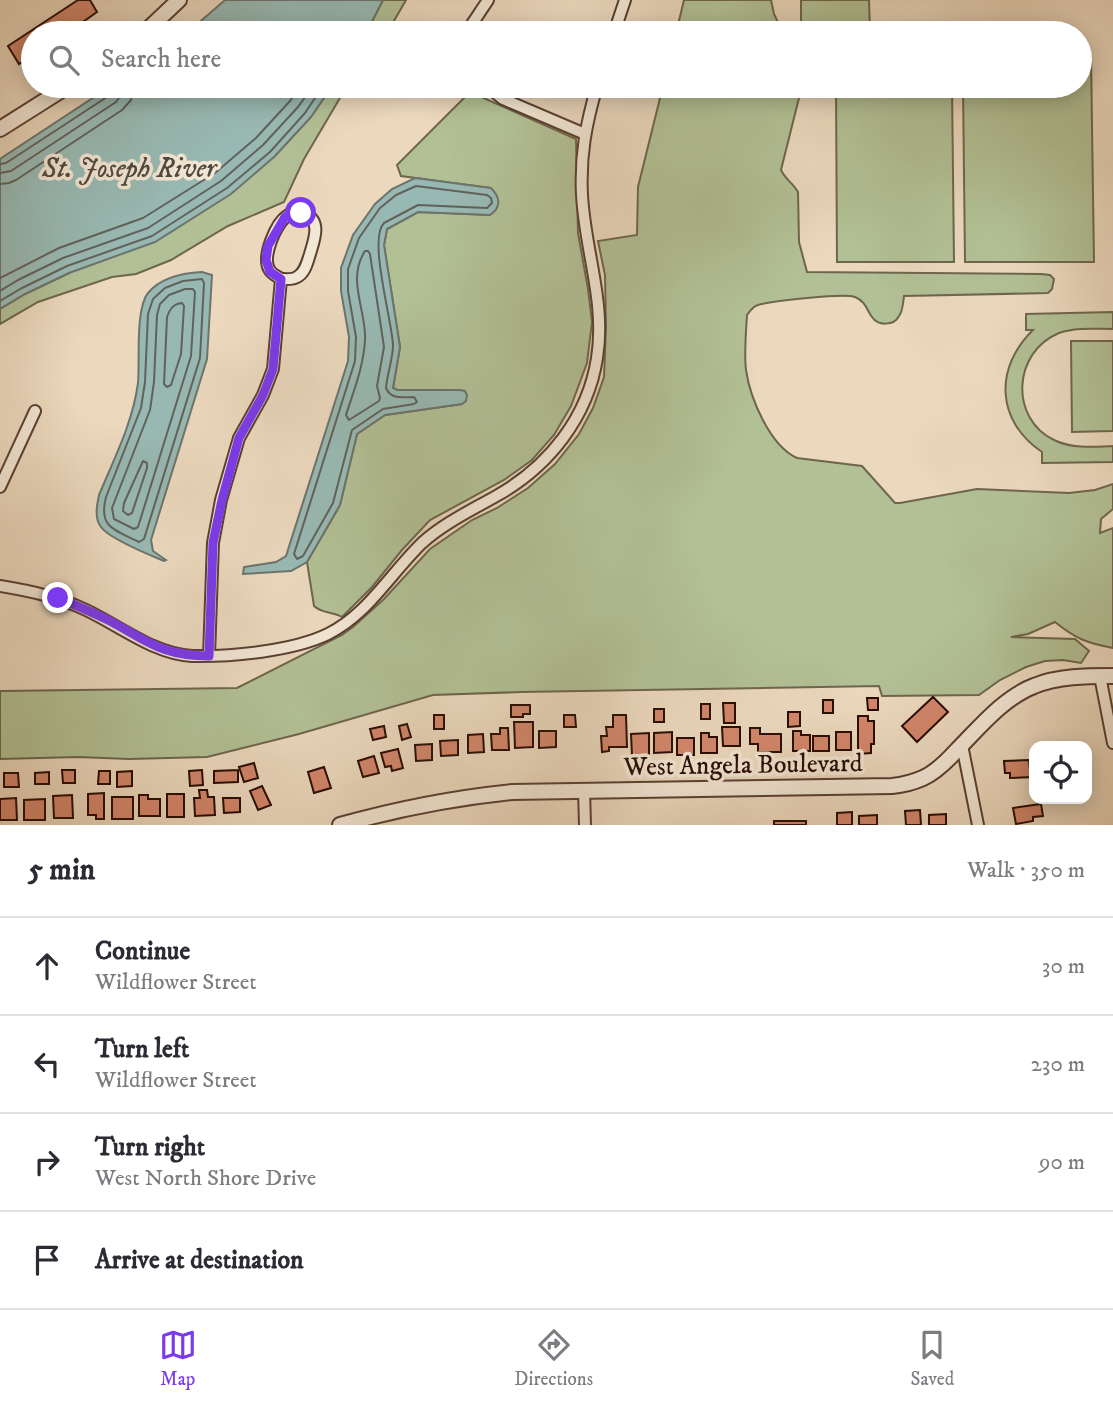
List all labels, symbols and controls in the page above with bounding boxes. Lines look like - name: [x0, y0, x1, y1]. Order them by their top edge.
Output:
- search box: [21, 21, 1092, 98]
- icon: search: [45, 41, 83, 79]
- text: Search here: [101, 43, 221, 76]
- water label: St. Joseph River: [41, 151, 218, 186]
- route start: [285, 197, 316, 228]
- route end: [42, 582, 73, 613]
- map controls: [1029, 741, 1092, 804]
- button: locate: [1029, 741, 1092, 804]
- street label: West Angela Boulevard: [622, 747, 863, 784]
- text: 5 min: [28, 852, 95, 889]
- text: Walk · 350 m: [967, 856, 1085, 885]
- text: Continue: [95, 935, 190, 968]
- icon: ahead: [28, 947, 66, 985]
- text: 30 m: [1042, 952, 1085, 981]
- text: Wildflower Street: [95, 968, 257, 997]
- text: Turn left: [95, 1033, 189, 1066]
- icon: left: [28, 1045, 66, 1083]
- text: 230 m: [1031, 1050, 1085, 1079]
- text: Wildflower Street: [95, 1066, 257, 1095]
- text: Turn right: [95, 1131, 205, 1164]
- icon: right: [28, 1143, 66, 1181]
- text: 90 m: [1039, 1148, 1085, 1177]
- text: West North Shore Drive: [95, 1164, 316, 1193]
- icon: arrive: [28, 1241, 66, 1279]
- text: Arrive at destination: [95, 1244, 304, 1277]
- tab: Map: [159, 1326, 197, 1391]
- tab: Directions: [514, 1326, 593, 1391]
- tab: Saved: [911, 1326, 954, 1391]

